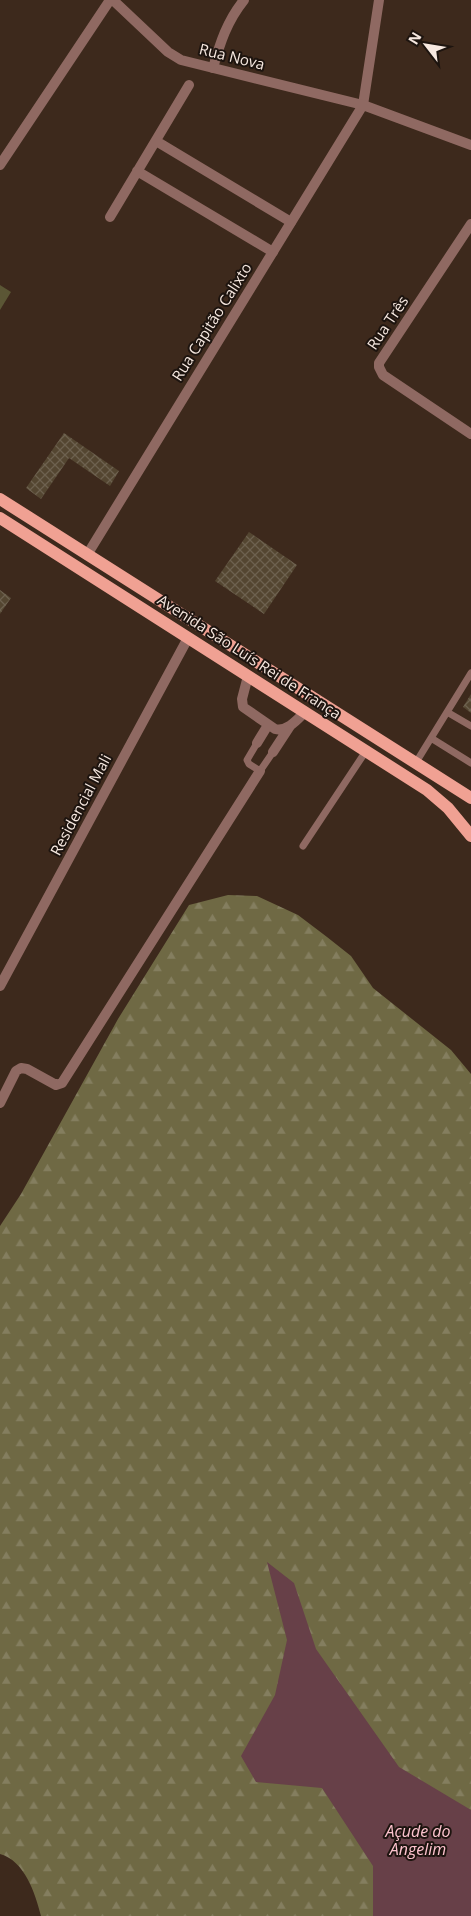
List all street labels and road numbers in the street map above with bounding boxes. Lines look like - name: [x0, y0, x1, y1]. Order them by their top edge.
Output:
- street label: Rua Nova: [197, 38, 267, 74]
- street label: Rua Capitão Calixto: [167, 259, 256, 384]
- street label: Rua Três: [362, 292, 412, 353]
- street label: Avenida São Luís Rei de França: [154, 589, 345, 723]
- street label: Residencial Mali: [45, 750, 115, 859]

